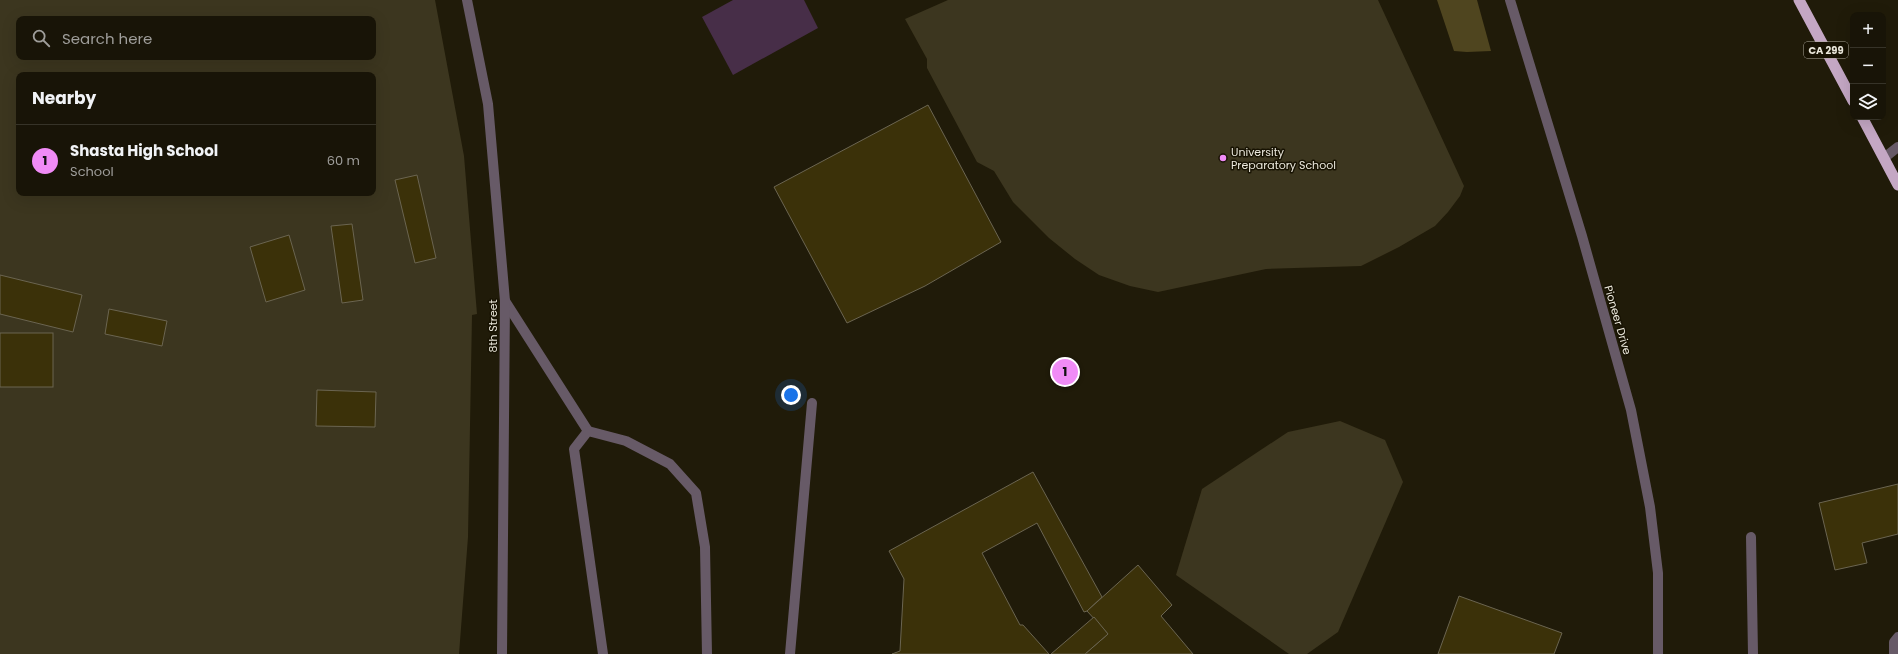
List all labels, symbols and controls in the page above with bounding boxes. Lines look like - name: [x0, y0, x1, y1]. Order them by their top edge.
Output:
- map controls: [1850, 12, 1886, 120]
- button: +: [1850, 12, 1886, 48]
- search box: [16, 16, 376, 60]
- icon: search: [30, 27, 52, 49]
- text: Search here: [62, 28, 152, 49]
- road number: CA 299: [1804, 42, 1848, 58]
- button: −: [1850, 48, 1886, 84]
- button: layers: [1850, 84, 1886, 120]
- text: Nearby: [32, 86, 96, 110]
- text: Shasta High School: [70, 140, 218, 161]
- place label: University Preparatory School: [1231, 144, 1336, 173]
- text: 1: [43, 151, 47, 170]
- text: 60 m: [327, 151, 360, 170]
- marker: University Preparatory School: [1218, 153, 1228, 163]
- text: School: [70, 162, 114, 181]
- street label: Pioneer Drive: [1600, 283, 1636, 357]
- street label: 8th Street: [485, 299, 501, 353]
- pin: 1: [1052, 357, 1078, 387]
- your location: [781, 385, 801, 405]

